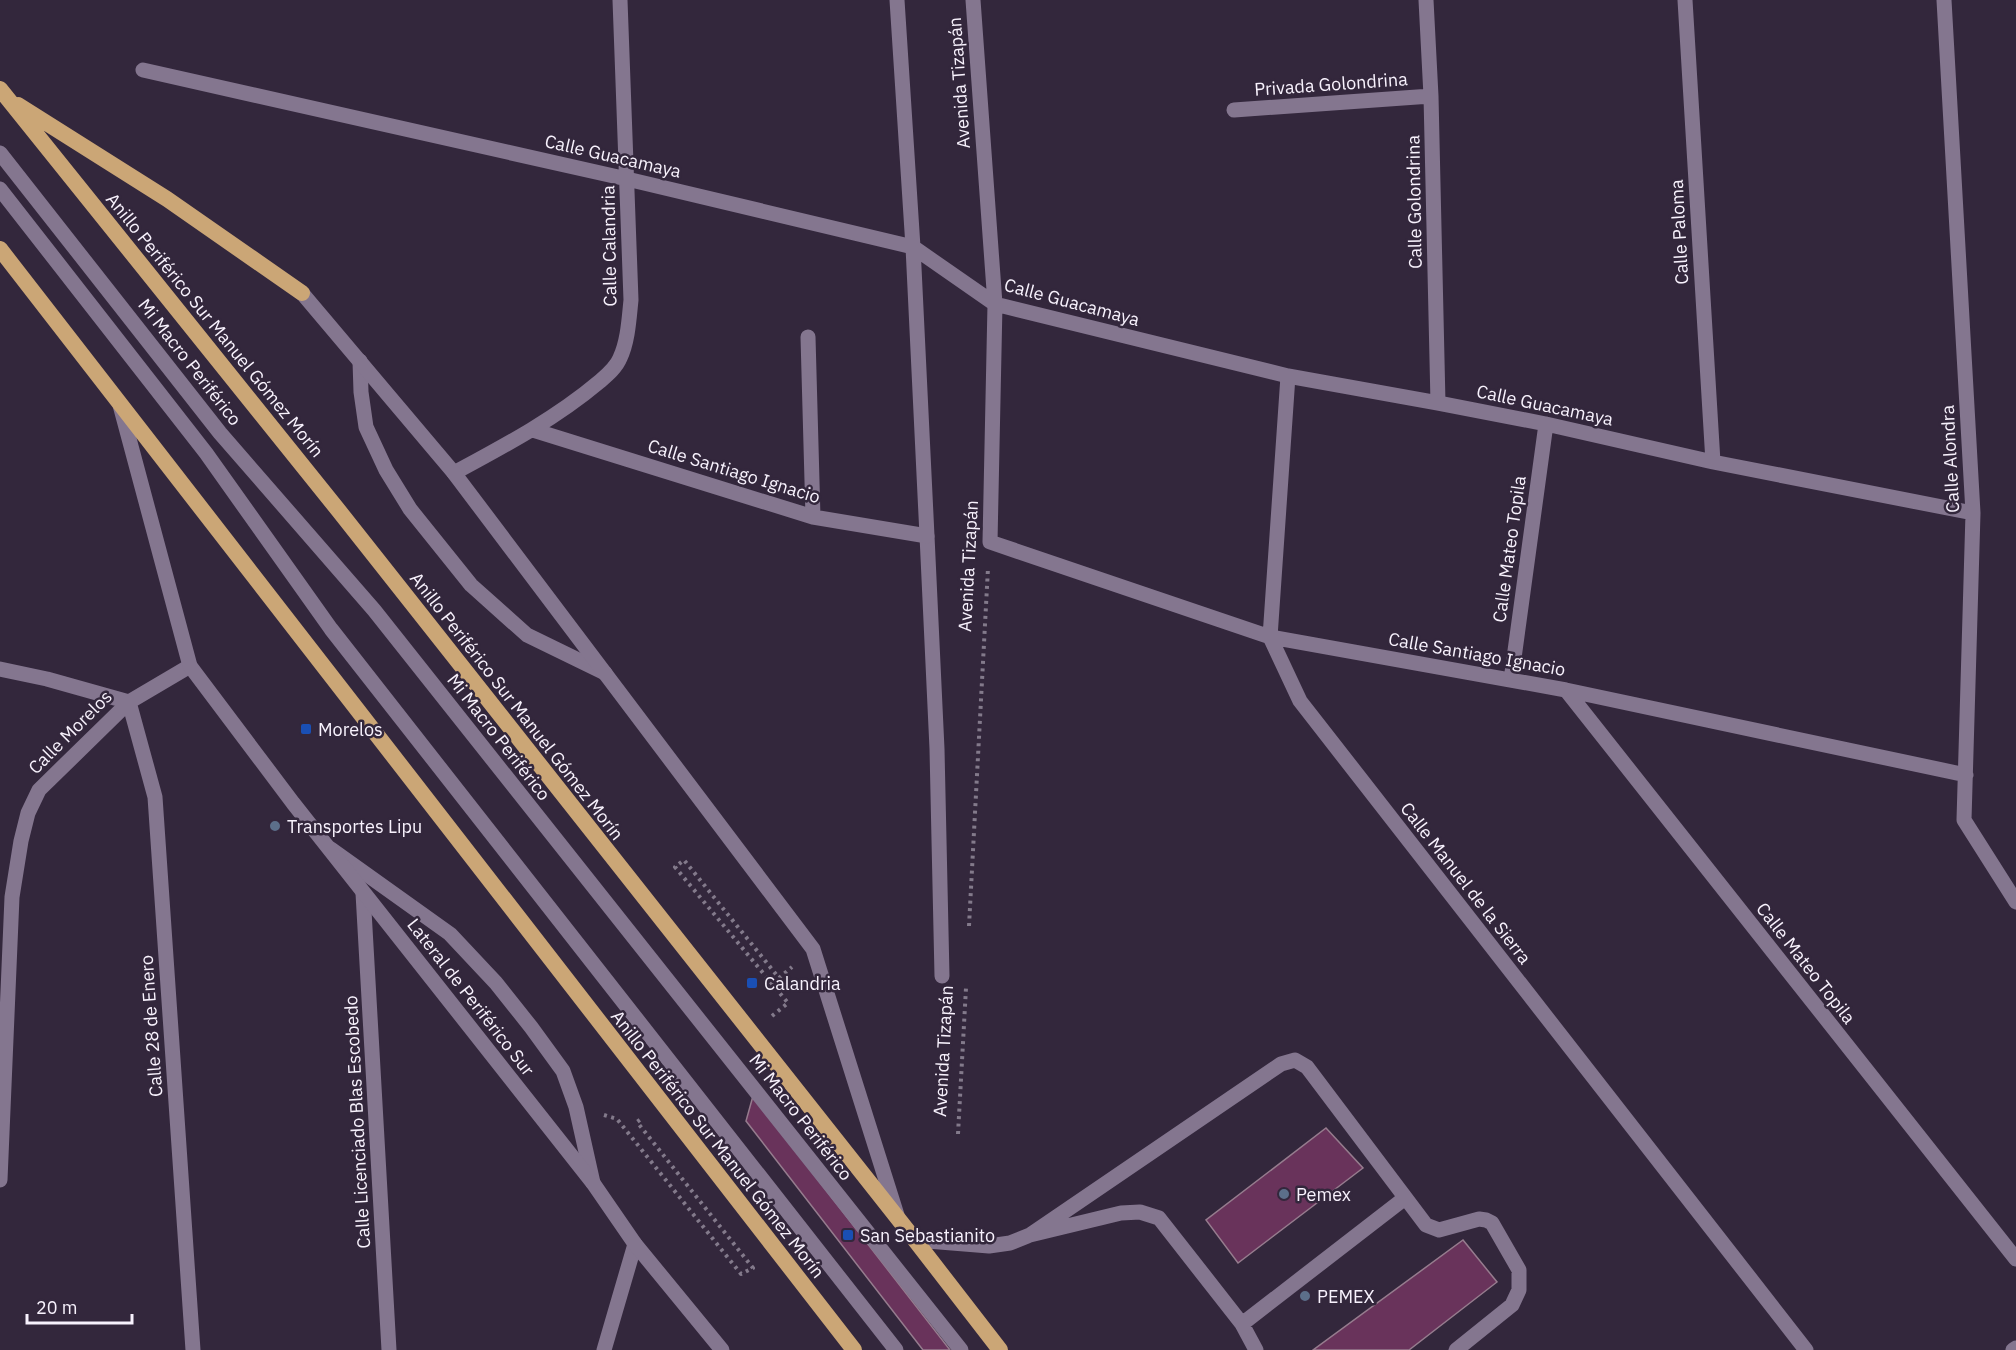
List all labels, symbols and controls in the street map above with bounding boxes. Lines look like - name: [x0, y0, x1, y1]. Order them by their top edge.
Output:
- street label: Avenida Tizapán: [943, 16, 975, 150]
- street label: Privada Golondrina: [1254, 67, 1409, 101]
- street label: Calle Guacamaya: [543, 129, 684, 183]
- street label: Calle Golondrina: [1401, 135, 1427, 269]
- street label: Calle Paloma: [1665, 178, 1693, 285]
- street label: Calle Calandria: [596, 185, 622, 307]
- street label: Anillo Periférico Sur Manuel Gómez Morín: [101, 188, 329, 462]
- street label: Calle Guacamaya: [1002, 273, 1143, 331]
- street label: Mi Macro Periférico: [133, 294, 247, 430]
- street label: Calle Guacamaya: [1475, 379, 1616, 431]
- street label: Calle Alondra: [1936, 404, 1964, 514]
- street label: Calle Santiago Ignacio: [645, 434, 823, 508]
- street label: Calle Mateo Topila: [1487, 474, 1531, 624]
- street label: Avenida Tizapán: [953, 500, 983, 632]
- street label: Anillo Periférico Sur Manuel Gómez Morín: [405, 567, 629, 845]
- street label: Calle Santiago Ignacio: [1387, 627, 1567, 681]
- street label: Mi Macro Periférico: [442, 669, 556, 805]
- street label: Calle Morelos: [23, 685, 117, 779]
- place label: Morelos: [318, 718, 383, 741]
- marker: Morelos: [299, 722, 313, 736]
- street label: Calle Manuel de la Sierra: [1396, 797, 1537, 969]
- place label: Transportes Lipu: [287, 815, 422, 838]
- marker: Transportes Lipu: [268, 819, 282, 833]
- street label: Calle Mateo Topila: [1751, 898, 1861, 1029]
- street label: Lateral de Periférico Sur: [402, 914, 540, 1081]
- street label: Calle 28 de Enero: [135, 954, 167, 1098]
- place label: Calandria: [764, 972, 841, 995]
- marker: Calandria: [745, 976, 759, 990]
- street label: Avenida Tizapán: [928, 985, 958, 1117]
- street label: Calle Licenciado Blas Escobedo: [339, 995, 375, 1249]
- street label: Anillo Periférico Sur Manuel Gómez Morín: [606, 1005, 830, 1283]
- street label: Mi Macro Periférico: [744, 1049, 858, 1185]
- place label: Pemex: [1296, 1183, 1351, 1206]
- marker: Pemex: [1277, 1187, 1291, 1201]
- place label: San Sebastianito: [860, 1224, 995, 1247]
- marker: San Sebastianito: [841, 1228, 855, 1242]
- place label: PEMEX: [1317, 1285, 1375, 1308]
- scale bar: [27, 1287, 132, 1325]
- marker: PEMEX: [1298, 1289, 1312, 1303]
- text: 20 m: [36, 1296, 78, 1319]

